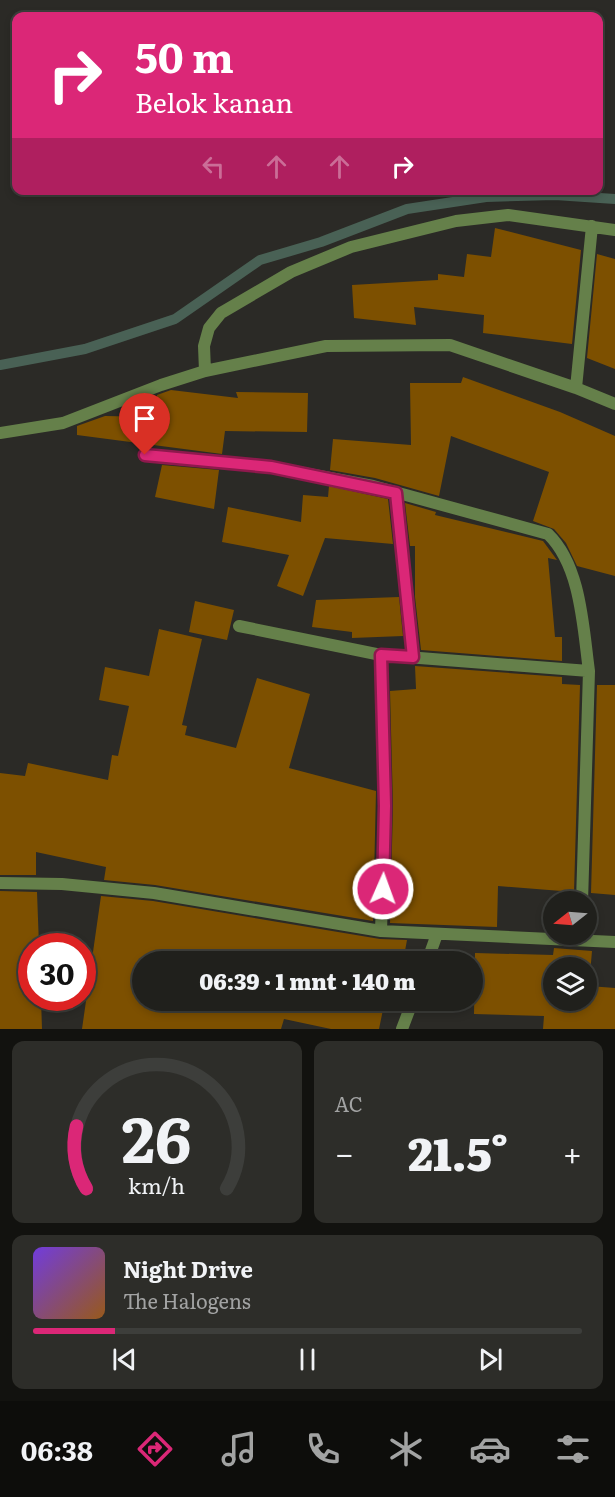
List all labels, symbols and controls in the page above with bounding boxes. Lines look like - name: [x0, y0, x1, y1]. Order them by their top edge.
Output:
- text: 50 m: [135, 24, 234, 86]
- icon: right: [36, 36, 114, 114]
- text: Belok kanan: [135, 81, 293, 121]
- icon: left: [197, 150, 230, 183]
- icon: ahead: [260, 150, 293, 183]
- icon: ahead: [323, 150, 356, 183]
- icon: right: [386, 150, 419, 183]
- pin: [119, 393, 170, 455]
- icon: arrive: [128, 402, 161, 435]
- position arrow: [351, 857, 415, 921]
- north arrow: [543, 891, 597, 945]
- map controls: [543, 891, 597, 1011]
- speed limit sign: 30: [18, 933, 96, 1011]
- button: layers: [543, 957, 597, 1011]
- text: 06:39 · 1 mnt · 140 m: [199, 964, 416, 997]
- text: AC: [335, 1088, 363, 1118]
- text: 26: [122, 1090, 192, 1182]
- text: 21.5°: [408, 1118, 508, 1185]
- text: −: [335, 1127, 354, 1176]
- text: +: [563, 1127, 582, 1176]
- text: km/h: [128, 1169, 185, 1201]
- text: Night Drive: [123, 1252, 253, 1285]
- text: The Halogens: [123, 1285, 251, 1315]
- icon: previous: [108, 1343, 141, 1376]
- icon: pause: [291, 1343, 324, 1376]
- icon: next: [474, 1343, 507, 1376]
- icon: directions: [134, 1428, 176, 1470]
- icon: music: [218, 1428, 260, 1470]
- icon: phone: [302, 1428, 344, 1470]
- icon: climate: [385, 1428, 427, 1470]
- icon: car: [469, 1428, 511, 1470]
- icon: filters: [552, 1428, 594, 1470]
- text: 06:38: [21, 1429, 93, 1469]

